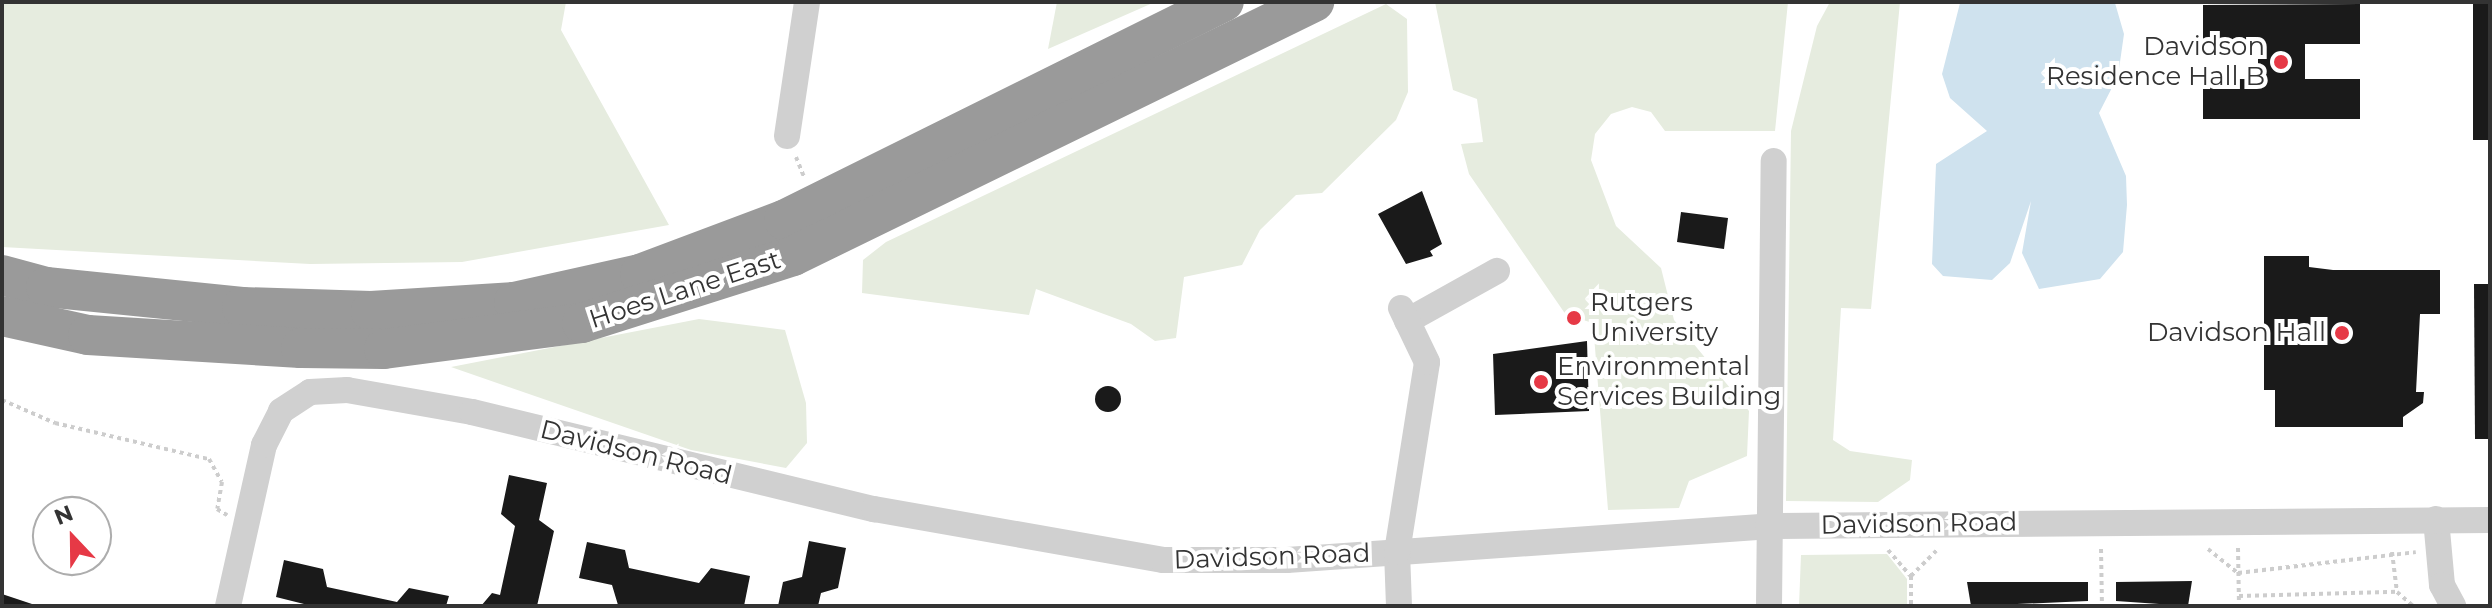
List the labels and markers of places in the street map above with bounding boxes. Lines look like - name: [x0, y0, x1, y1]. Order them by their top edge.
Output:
- place label: Davidson Residence Hall B: [2046, 31, 2265, 92]
- marker: Davidson Residence Hall B: [2272, 53, 2290, 71]
- place label: Rutgers University: [1590, 287, 1718, 348]
- marker: Rutgers University: [1565, 309, 1583, 327]
- place label: Davidson Hall: [2147, 317, 2326, 349]
- marker: Davidson Hall: [2333, 324, 2351, 342]
- place label: Environmental Services Building: [1557, 351, 1781, 412]
- marker: Environmental Services Building: [1532, 373, 1550, 391]

